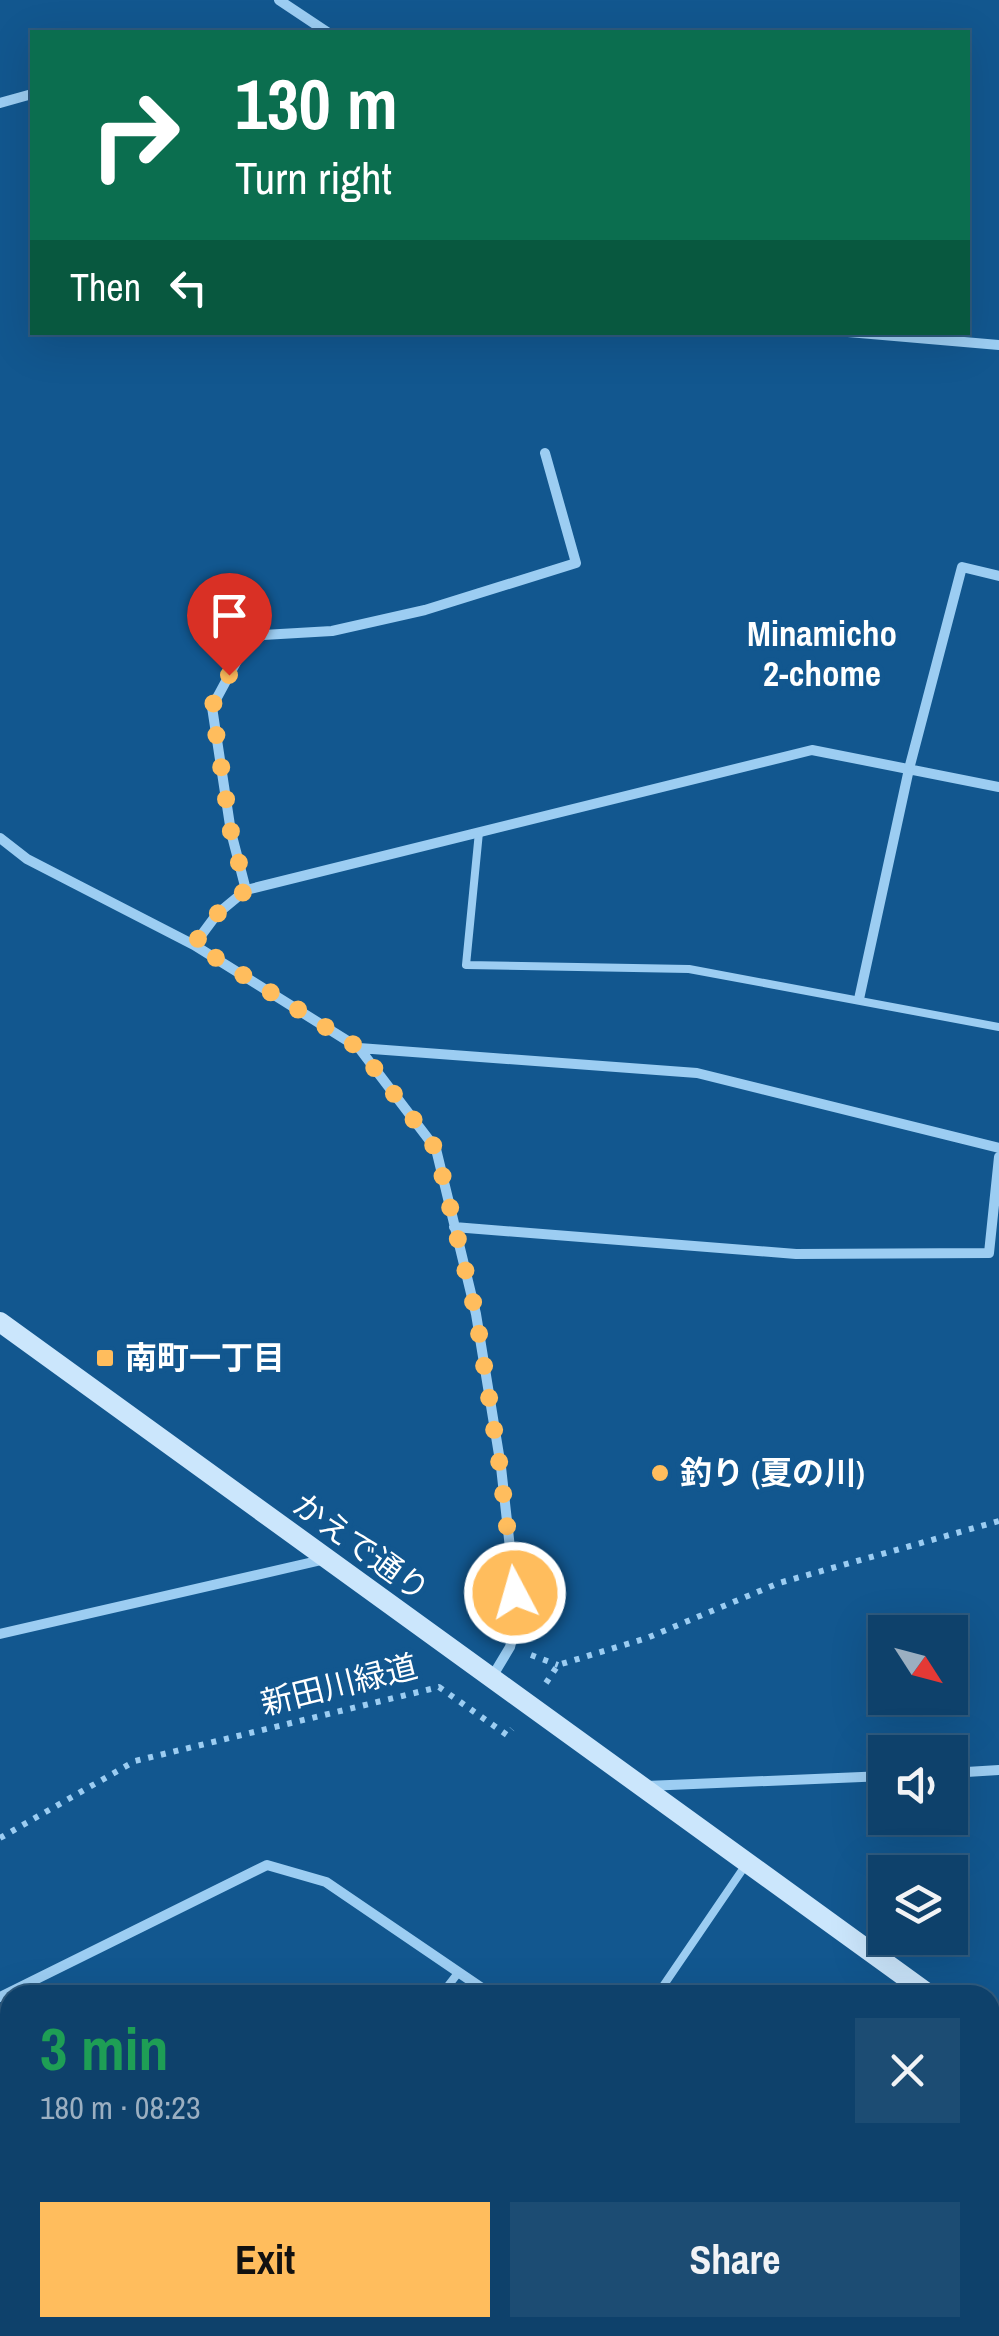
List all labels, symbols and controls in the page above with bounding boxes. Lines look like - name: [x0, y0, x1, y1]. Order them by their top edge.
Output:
- text: 130 m: [235, 57, 398, 151]
- icon: right: [70, 70, 200, 200]
- text: Turn right: [235, 147, 392, 208]
- icon: left: [161, 260, 216, 315]
- text: Then: [70, 262, 141, 313]
- pin: [187, 573, 272, 676]
- icon: arrive: [202, 588, 257, 643]
- district label: Minamicho 2-chome: [747, 610, 897, 697]
- place label: 南町一丁目: [125, 1336, 285, 1379]
- marker: 南町一丁目: [94, 1347, 116, 1369]
- place label: 釣り (夏の川): [680, 1451, 865, 1494]
- marker: 釣り (夏の川): [649, 1462, 671, 1484]
- street label: かえで通り: [284, 1482, 438, 1611]
- position arrow: [463, 1541, 567, 1645]
- north arrow: [868, 1615, 968, 1715]
- map controls: [868, 1615, 968, 1955]
- street label: 新田川緑道: [256, 1644, 422, 1725]
- button: sound: [868, 1735, 968, 1835]
- button: layers: [868, 1855, 968, 1955]
- text: 3 min: [40, 2008, 169, 2089]
- button: close: [855, 2018, 960, 2123]
- text: 180 m · 08:23: [40, 2086, 200, 2129]
- button: Exit: [40, 2202, 490, 2317]
- button: Share: [510, 2202, 960, 2317]

